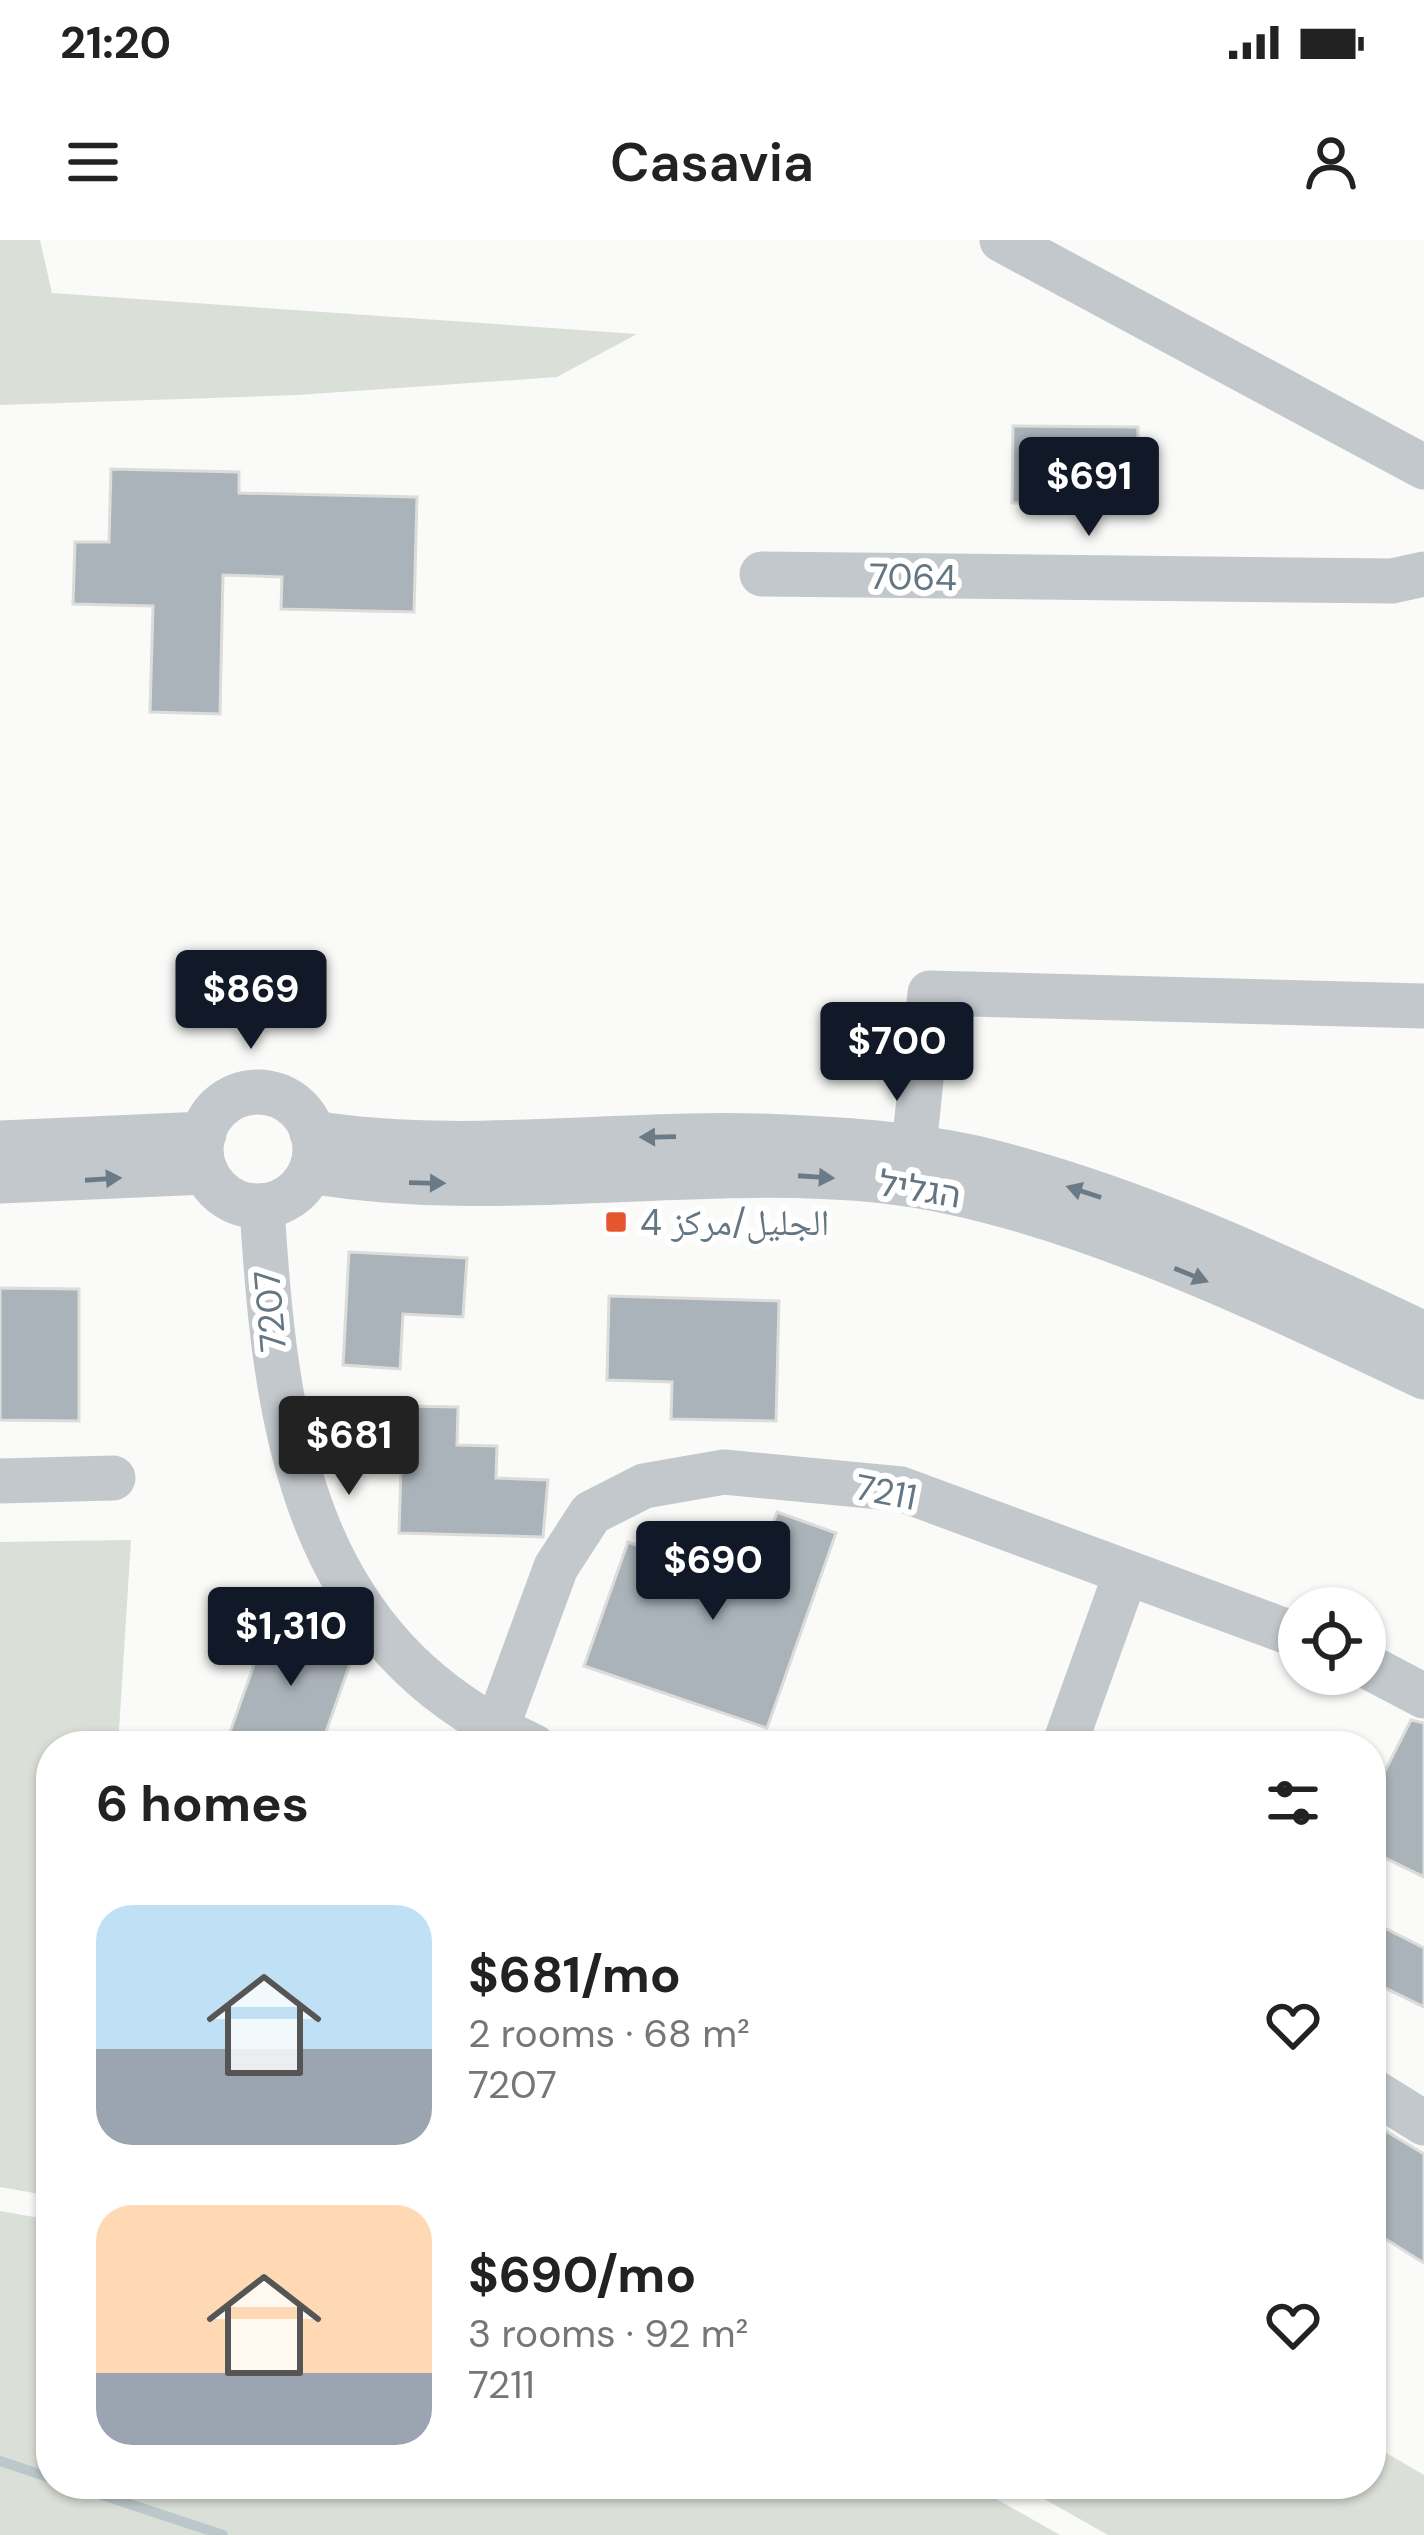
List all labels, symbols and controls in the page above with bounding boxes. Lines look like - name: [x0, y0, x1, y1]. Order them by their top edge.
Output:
- text: 21:20: [60, 13, 171, 72]
- text: Casavia: [610, 127, 814, 198]
- icon: menu: [60, 129, 126, 195]
- icon: person: [1298, 129, 1364, 195]
- pin: $691: [1018, 437, 1160, 539]
- text: $691: [1046, 450, 1132, 501]
- street label: 7064: [869, 553, 957, 601]
- pin: $869: [180, 950, 322, 1052]
- text: $869: [203, 963, 299, 1014]
- pin: $700: [826, 1002, 968, 1104]
- text: $700: [847, 1015, 947, 1066]
- one-way arrow: [638, 1128, 676, 1147]
- street label: הגליל: [875, 1159, 965, 1219]
- one-way arrow: [798, 1167, 836, 1186]
- one-way arrow: [85, 1169, 122, 1188]
- one-way arrow: [409, 1174, 447, 1193]
- one-way arrow: [1065, 1182, 1102, 1200]
- place label: الجليل/مركز 4: [640, 1199, 829, 1246]
- marker: الجليل/مركز 4: [603, 1209, 629, 1235]
- one-way arrow: [1174, 1266, 1210, 1285]
- street label: 7207: [243, 1268, 297, 1354]
- pin: $681: [278, 1396, 420, 1498]
- text: $681: [306, 1409, 392, 1460]
- street label: 7211: [851, 1463, 921, 1521]
- pin: $690: [642, 1521, 784, 1623]
- text: $690: [663, 1534, 763, 1585]
- pin: $1,310: [193, 1587, 389, 1689]
- map controls: [1278, 1587, 1386, 1695]
- button: locate: [1278, 1587, 1386, 1695]
- text: $1,310: [235, 1600, 347, 1651]
- text: 6 homes: [96, 1770, 309, 1837]
- icon: filters: [1260, 1770, 1326, 1836]
- text: $681/mo: [468, 1941, 681, 2008]
- icon: home: [192, 1953, 336, 2097]
- icon: heart: [1260, 1992, 1326, 2058]
- text: 2 rooms · 68 m²: [468, 2008, 750, 2059]
- text: 7207: [468, 2059, 557, 2110]
- text: $690/mo: [468, 2241, 696, 2308]
- icon: home: [192, 2253, 336, 2397]
- icon: heart: [1260, 2292, 1326, 2358]
- text: 3 rooms · 92 m²: [468, 2308, 748, 2359]
- text: 7211: [468, 2359, 535, 2410]

